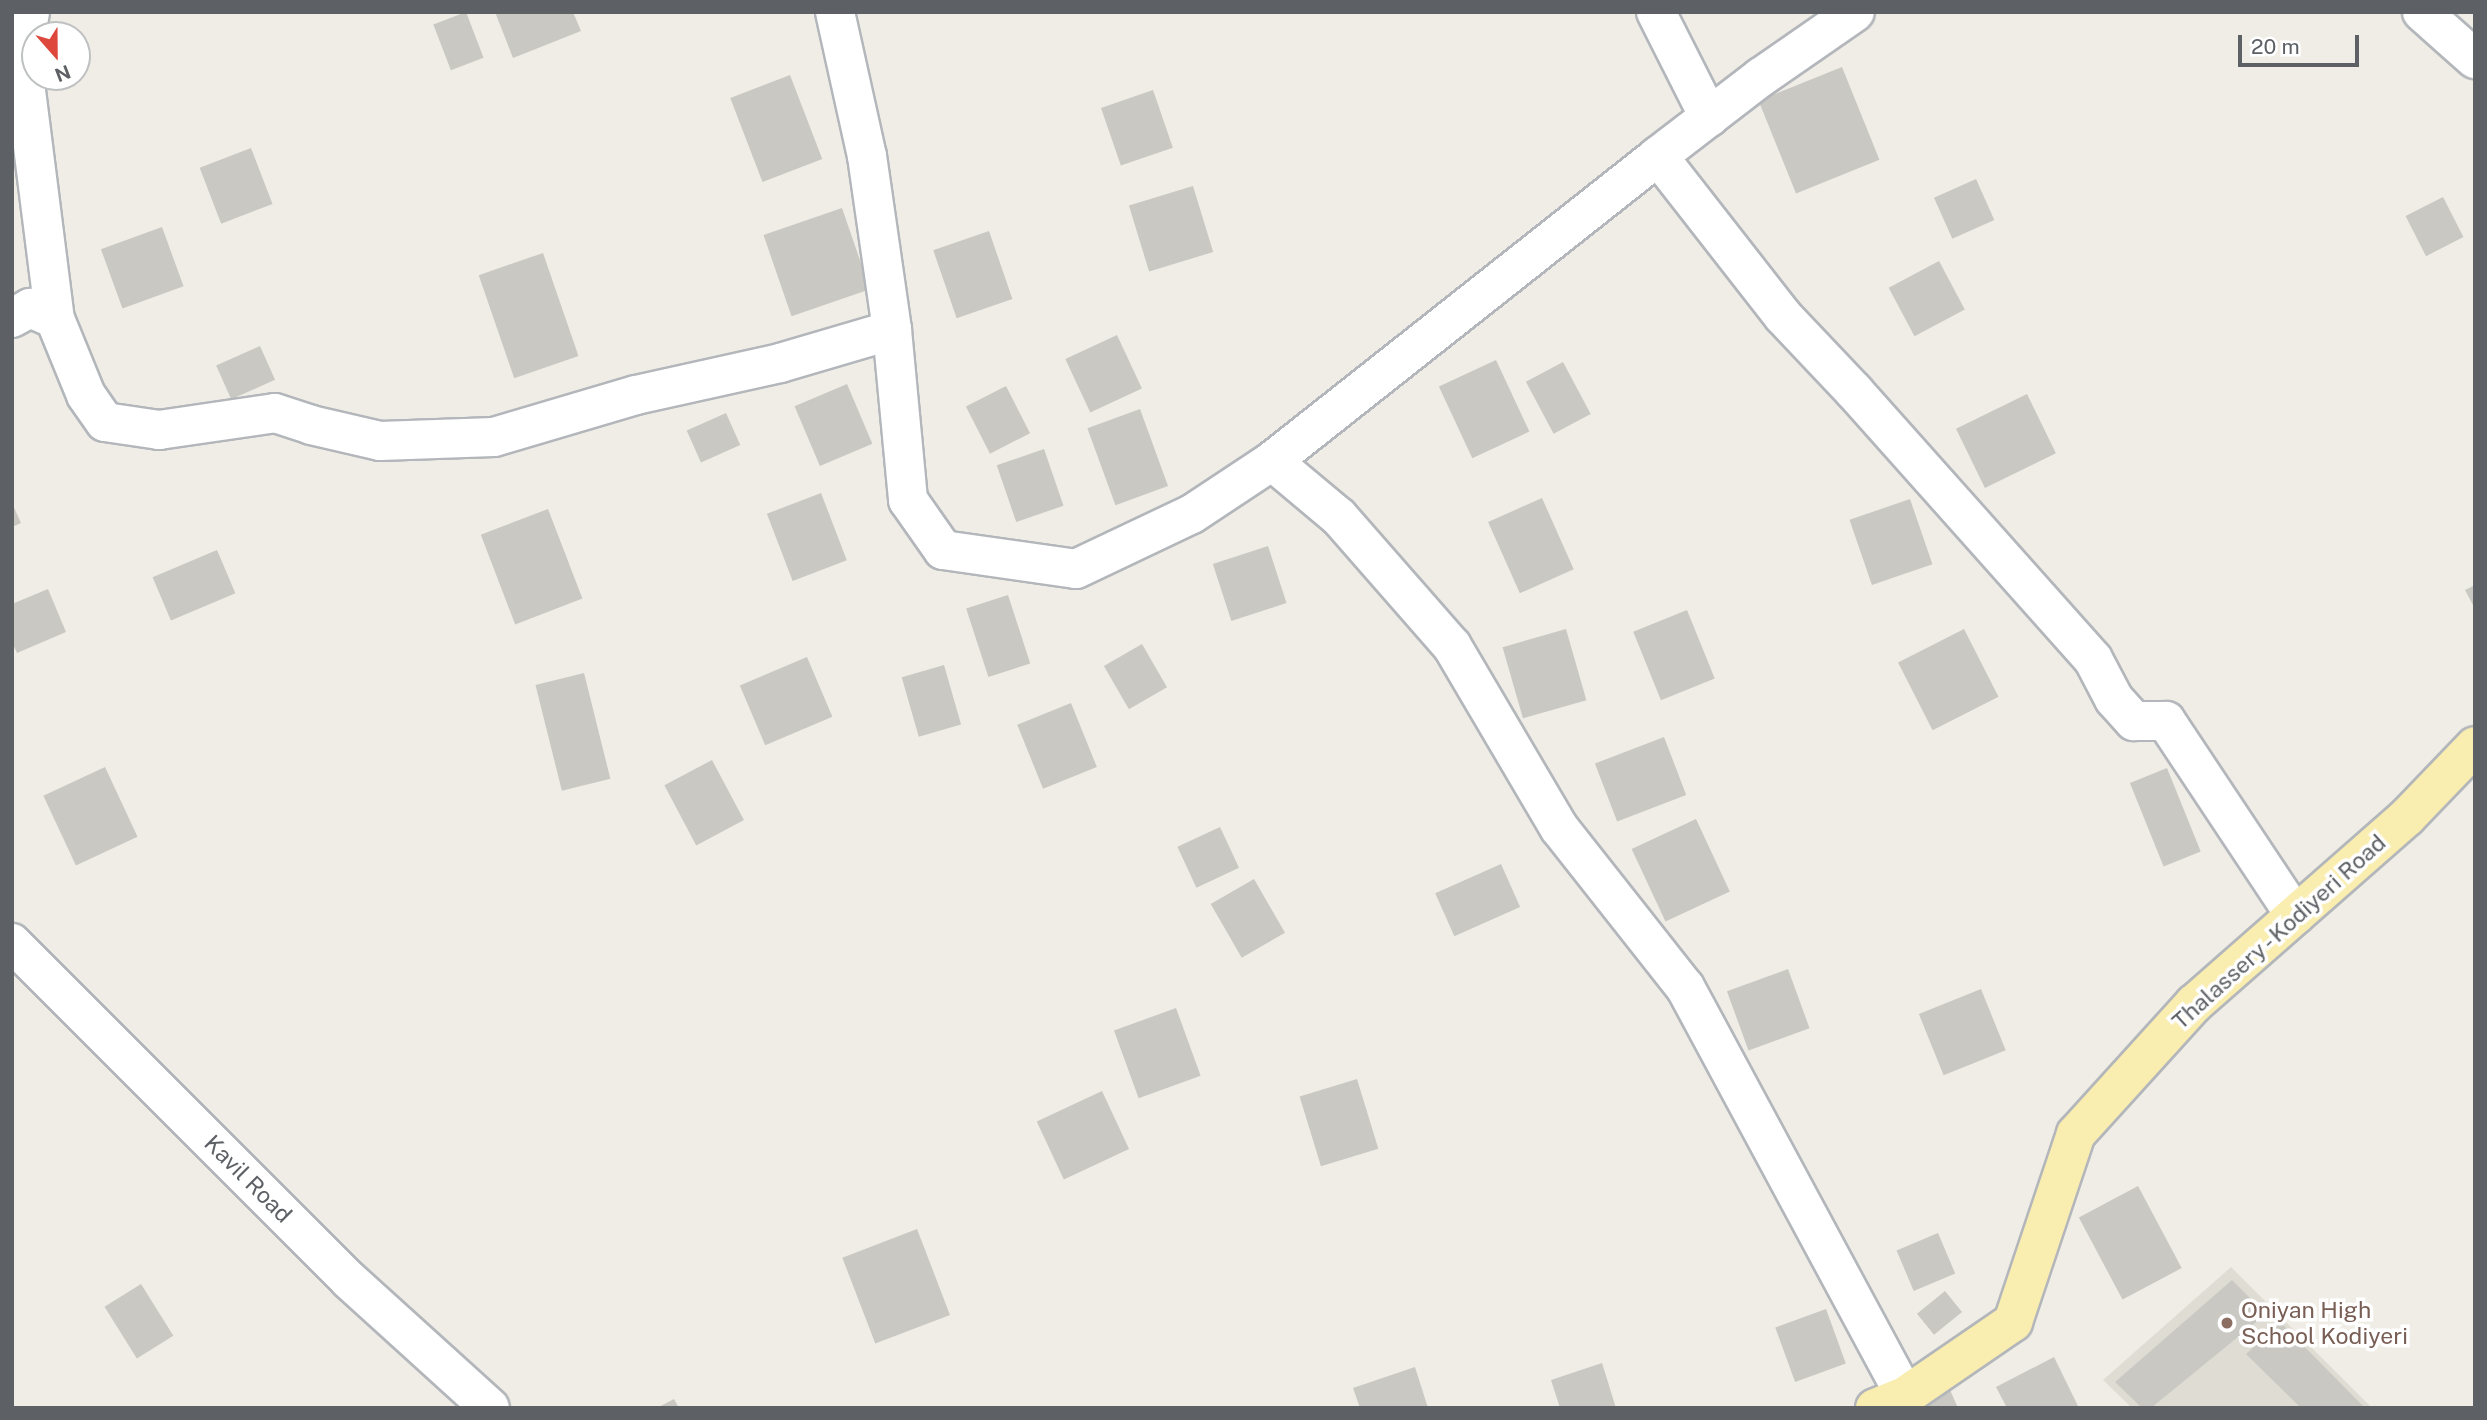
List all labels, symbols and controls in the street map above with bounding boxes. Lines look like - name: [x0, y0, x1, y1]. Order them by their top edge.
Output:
- north arrow: [21, 21, 91, 91]
- scale bar: [2242, 21, 2363, 65]
- text: 20 m: [2251, 34, 2300, 59]
- text: N: [52, 61, 74, 87]
- street label: Thalassery - Kodiyeri Road: [2164, 827, 2394, 1037]
- street label: Kavil Road: [199, 1130, 297, 1228]
- place label: Oniyan High School Kodiyeri: [2241, 1296, 2408, 1350]
- marker: Oniyan High School Kodiyeri: [2219, 1315, 2235, 1331]

